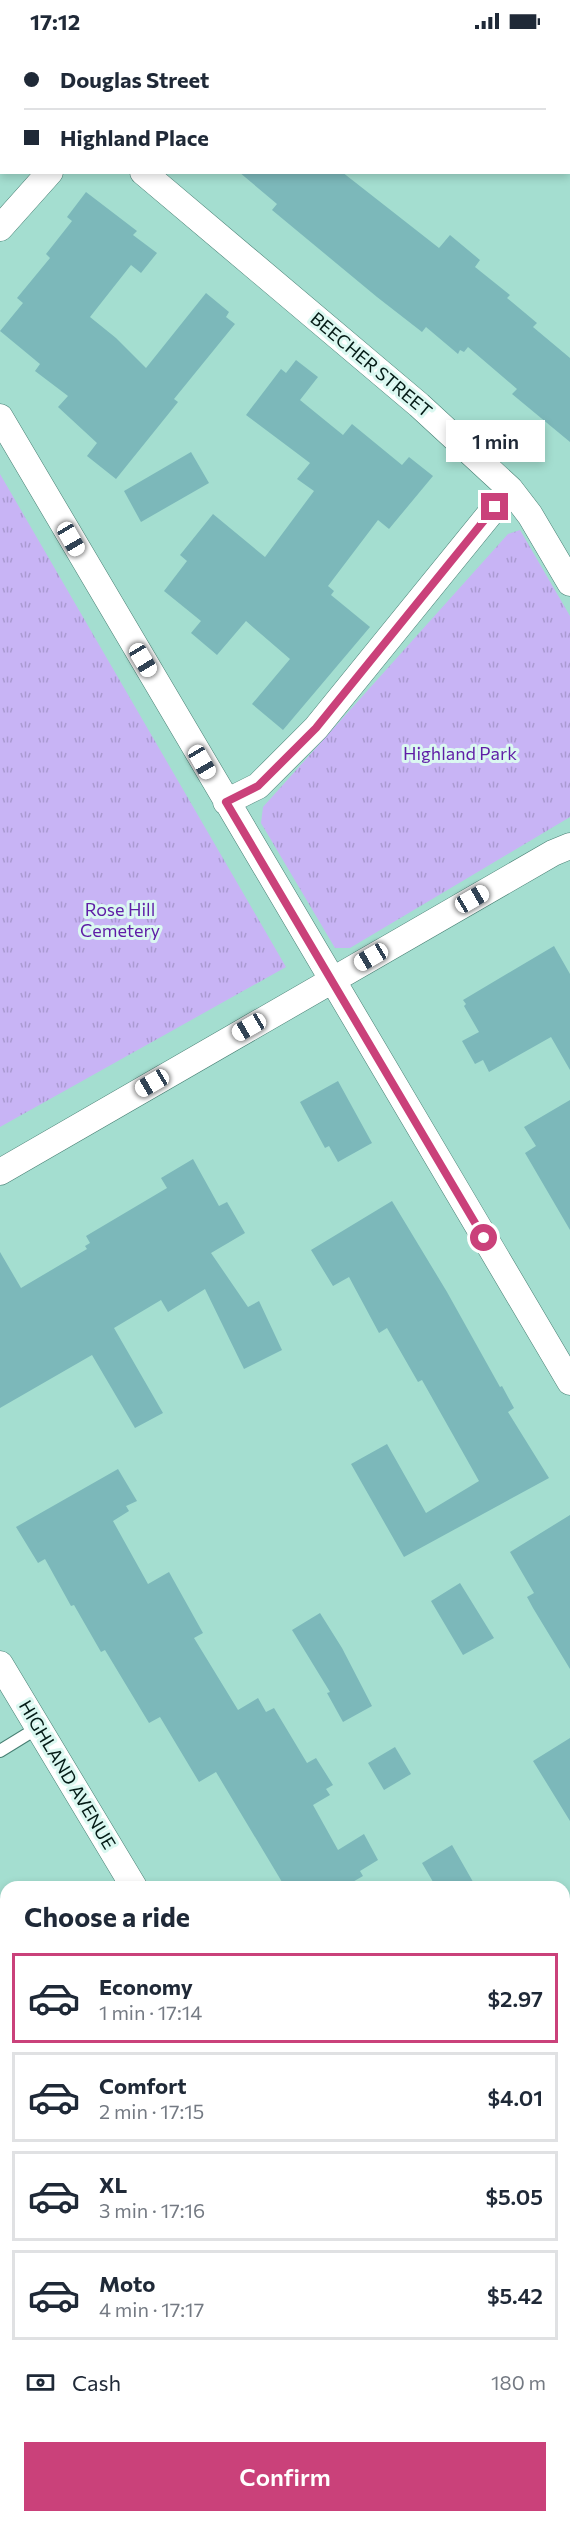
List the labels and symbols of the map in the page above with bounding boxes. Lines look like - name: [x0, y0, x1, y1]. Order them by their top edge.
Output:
- street label: BEECHER STREET: [306, 307, 437, 421]
- callout: 1 min: [446, 420, 544, 462]
- route end: [481, 493, 508, 520]
- car: [54, 519, 88, 559]
- car: [126, 640, 160, 680]
- car: [185, 742, 219, 782]
- park label: Highland Park: [403, 742, 517, 764]
- car: [452, 882, 492, 916]
- park label: Rose Hill Cemetery: [80, 898, 160, 941]
- car: [351, 940, 391, 974]
- car: [229, 1010, 269, 1044]
- car: [132, 1066, 172, 1100]
- route start: [470, 1224, 497, 1251]
- street label: HIGHLAND AVENUE: [15, 1696, 121, 1853]

